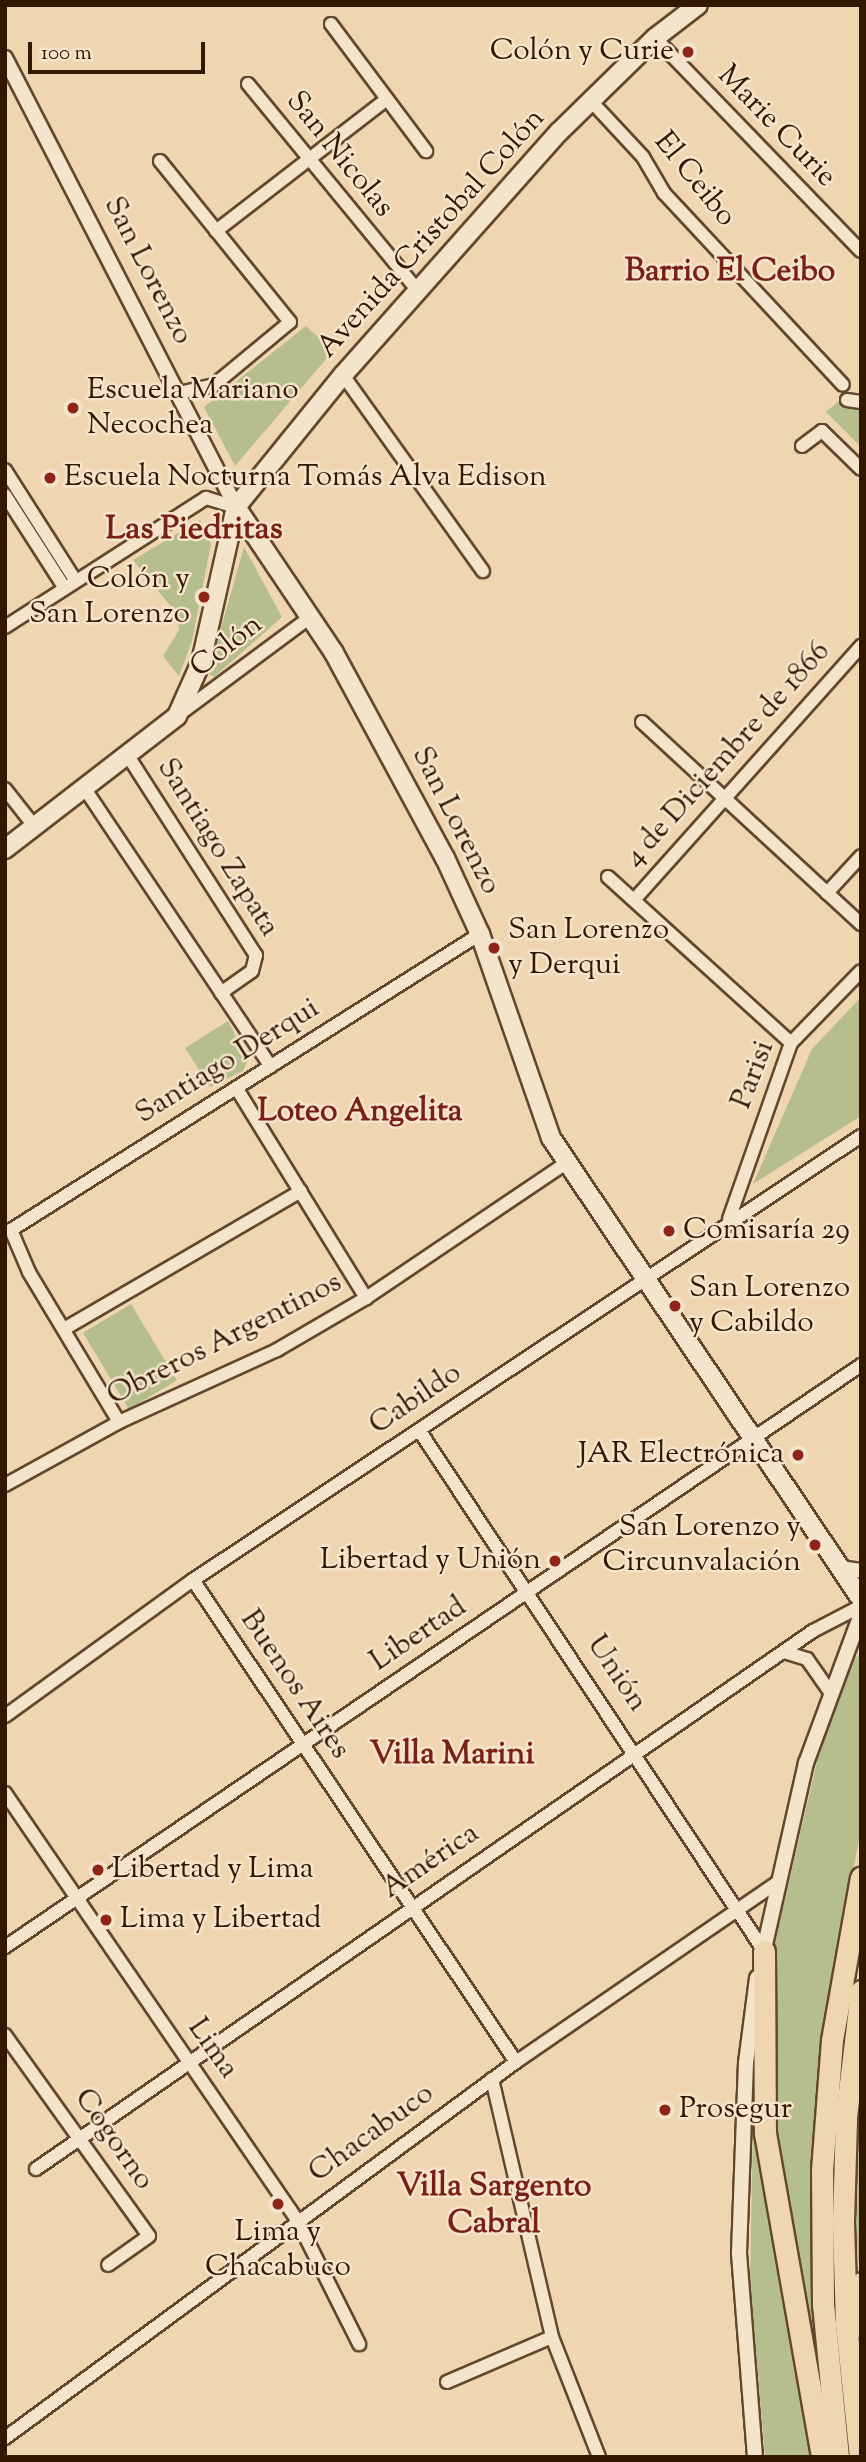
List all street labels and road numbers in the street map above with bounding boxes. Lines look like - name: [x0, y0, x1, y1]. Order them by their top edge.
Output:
- street label: Marie Curie: [709, 59, 843, 195]
- street label: San Nicolas: [277, 85, 401, 225]
- street label: Avenida Cristobal Colón: [310, 102, 554, 366]
- street label: El Ceibo: [645, 125, 743, 235]
- street label: San Lorenzo: [94, 191, 200, 351]
- street label: Colón: [184, 608, 270, 686]
- street label: 4 de Diciembre de 1866: [617, 635, 839, 875]
- street label: San Lorenzo: [402, 741, 508, 901]
- street label: Santiago Zapata: [148, 752, 286, 944]
- street label: Santiago Derqui: [129, 991, 327, 1133]
- street label: Parisi: [725, 1036, 783, 1114]
- street label: Obreros Argentinos: [102, 1265, 348, 1415]
- street label: Cabildo: [363, 1356, 469, 1444]
- street label: Libertad: [364, 1590, 474, 1680]
- street label: Buenos Aires: [231, 1604, 357, 1766]
- street label: Unión: [577, 1629, 655, 1719]
- street label: América: [375, 1816, 487, 1908]
- street label: Lima: [179, 2012, 245, 2086]
- street label: Chacabuco: [302, 2077, 442, 2191]
- street label: Cogorno: [65, 2082, 161, 2198]

